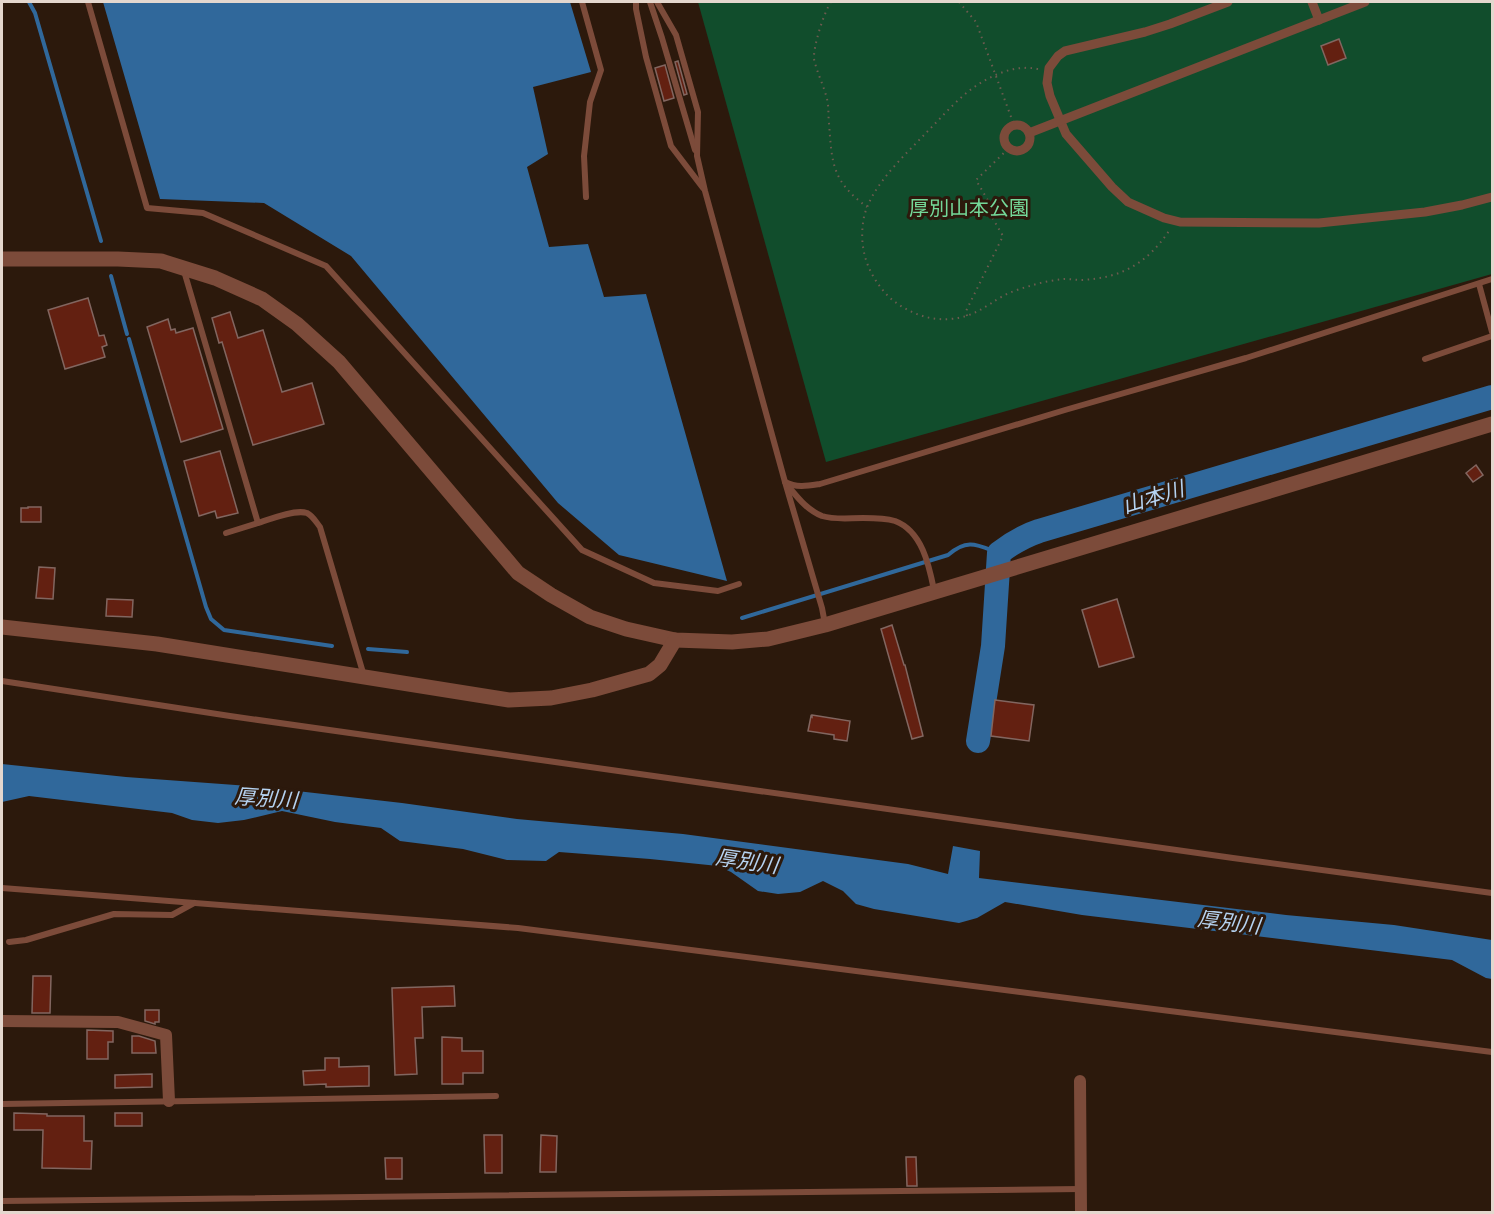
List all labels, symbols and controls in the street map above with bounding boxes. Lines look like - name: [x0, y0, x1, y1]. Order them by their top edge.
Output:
- park label: 厚別山本公園: [909, 197, 1029, 219]
- water label: 山本川: [1120, 476, 1188, 517]
- water label: 厚別川: [234, 784, 300, 812]
- water label: 厚別川: [714, 845, 782, 877]
- water label: 厚別川: [1196, 907, 1264, 937]

